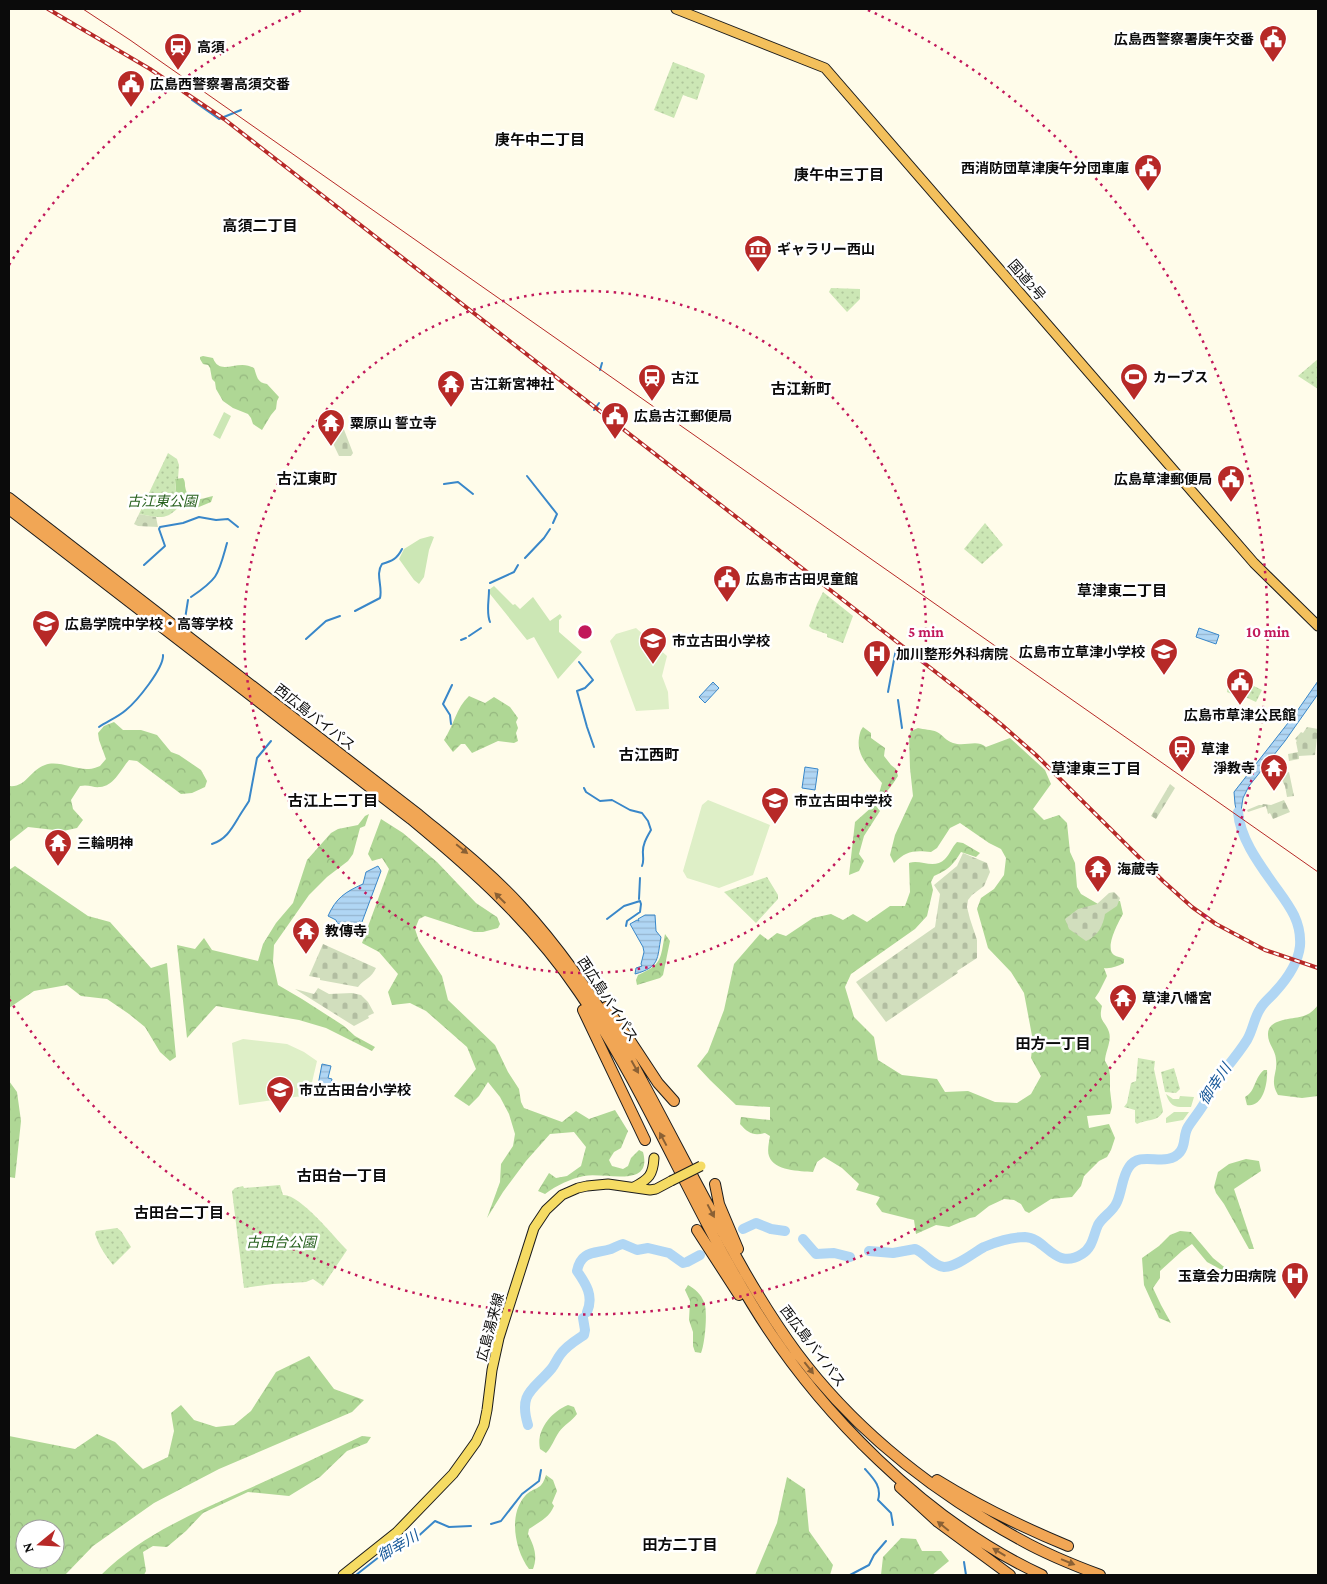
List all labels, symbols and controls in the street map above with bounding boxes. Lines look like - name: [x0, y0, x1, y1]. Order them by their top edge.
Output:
- public building icon: 広島西警察署庚午交番: [1258, 24, 1288, 63]
- place label: 広島西警察署庚午交番: [1114, 31, 1254, 47]
- station icon: 高須: [163, 32, 193, 71]
- place label: 高須: [197, 39, 225, 55]
- public building icon: 広島西警察署高須交番: [116, 69, 146, 108]
- place label: 広島西警察署高須交番: [150, 76, 290, 92]
- district label: 庚午中二丁目: [495, 132, 585, 148]
- public building icon: 西消防団草津庚午分団車庫: [1133, 153, 1163, 192]
- place label: 西消防団草津庚午分団車庫: [961, 160, 1129, 176]
- district label: 庚午中三丁目: [794, 167, 884, 183]
- district label: 高須二丁目: [222, 218, 298, 234]
- museum icon: ギャラリー西山: [743, 234, 773, 273]
- place label: ギャラリー西山: [777, 241, 875, 257]
- street label: 国道2号: [1005, 256, 1049, 304]
- sports icon: カーブス: [1119, 362, 1149, 401]
- station icon: 古江: [637, 363, 667, 402]
- temple icon: 古江新宮神社: [436, 369, 466, 408]
- place label: カーブス: [1153, 369, 1208, 385]
- place label: 古江: [671, 370, 699, 386]
- place label: 古江新宮神社: [470, 376, 554, 392]
- district label: 古江新町: [771, 381, 831, 397]
- public building icon: 広島古江郵便局: [600, 401, 630, 440]
- temple icon: 粟原山 誓立寺: [316, 408, 346, 447]
- place label: 広島古江郵便局: [634, 408, 732, 424]
- place label: 粟原山 誓立寺: [350, 415, 437, 431]
- public building icon: 広島草津郵便局: [1216, 464, 1246, 503]
- district label: 古江東町: [277, 471, 337, 487]
- place label: 広島草津郵便局: [1114, 471, 1212, 487]
- park label: 古江東公園: [127, 493, 199, 509]
- public building icon: 広島市古田児童館: [712, 564, 742, 603]
- place label: 広島市古田児童館: [746, 571, 858, 587]
- district label: 草津東二丁目: [1077, 583, 1167, 599]
- school or university icon: 広島学院中学校・高等学校: [31, 609, 61, 648]
- place label: 広島学院中学校・高等学校: [65, 616, 233, 632]
- centre of rings: [576, 623, 594, 641]
- text: 5 min: [908, 624, 944, 640]
- text: 10 min: [1246, 624, 1290, 640]
- school or university icon: 市立古田小学校: [638, 626, 668, 665]
- place label: 市立古田小学校: [672, 633, 770, 649]
- school or university icon: 広島市立草津小学校: [1149, 637, 1179, 676]
- hospital icon: 加川整形外科病院: [862, 639, 892, 678]
- place label: 広島市立草津小学校: [1019, 644, 1145, 660]
- place label: 加川整形外科病院: [896, 646, 1008, 662]
- public building icon: 広島市草津公民館: [1225, 667, 1255, 706]
- street label: 西広島バイパス: [272, 681, 358, 753]
- place label: 広島市草津公民館: [1184, 707, 1296, 723]
- station icon: 草津: [1167, 734, 1197, 773]
- place label: 草津: [1201, 741, 1229, 757]
- district label: 古江西町: [619, 747, 679, 763]
- temple icon: 淨教寺: [1259, 753, 1289, 792]
- place label: 淨教寺: [1213, 760, 1255, 776]
- district label: 草津東三丁目: [1051, 761, 1141, 777]
- school or university icon: 市立古田中学校: [760, 786, 790, 825]
- district label: 古江上二丁目: [288, 793, 378, 809]
- place label: 市立古田中学校: [794, 793, 892, 809]
- temple icon: 三輪明神: [43, 828, 73, 867]
- place label: 三輪明神: [77, 835, 133, 851]
- one-way arrow: [455, 844, 468, 855]
- temple icon: 海蔵寺: [1083, 854, 1113, 893]
- place label: 海蔵寺: [1117, 861, 1159, 877]
- one-way arrow: [495, 892, 507, 904]
- temple icon: 教傳寺: [291, 916, 321, 955]
- place label: 教傳寺: [325, 923, 367, 939]
- street label: 西広島バイパス: [575, 954, 641, 1044]
- temple icon: 草津八幡宮: [1108, 983, 1138, 1022]
- place label: 草津八幡宮: [1142, 990, 1212, 1006]
- district label: 田方一丁目: [1015, 1036, 1091, 1052]
- water label: 御幸川: [1196, 1059, 1235, 1107]
- one-way arrow: [630, 1061, 639, 1074]
- school or university icon: 市立古田台小学校: [265, 1075, 295, 1114]
- place label: 市立古田台小学校: [299, 1082, 411, 1098]
- one-way arrow: [659, 1132, 667, 1146]
- district label: 古田台一丁目: [297, 1168, 387, 1184]
- one-way arrow: [707, 1204, 715, 1218]
- district label: 古田台二丁目: [134, 1205, 224, 1221]
- park label: 古田台公園: [246, 1234, 318, 1250]
- hospital icon: 玉章会力田病院: [1280, 1261, 1310, 1300]
- place label: 玉章会力田病院: [1178, 1268, 1276, 1284]
- street label: 広島湯来線: [473, 1291, 507, 1363]
- street label: 西広島バイパス: [777, 1302, 849, 1390]
- one-way arrow: [804, 1361, 815, 1374]
- north arrow: [15, 1519, 65, 1569]
- one-way arrow: [937, 1520, 950, 1531]
- water label: 御幸川: [375, 1527, 423, 1564]
- district label: 田方二丁目: [642, 1537, 718, 1553]
- text: N: [18, 1541, 37, 1555]
- one-way arrow: [993, 1548, 1006, 1557]
- one-way arrow: [1061, 1559, 1075, 1567]

